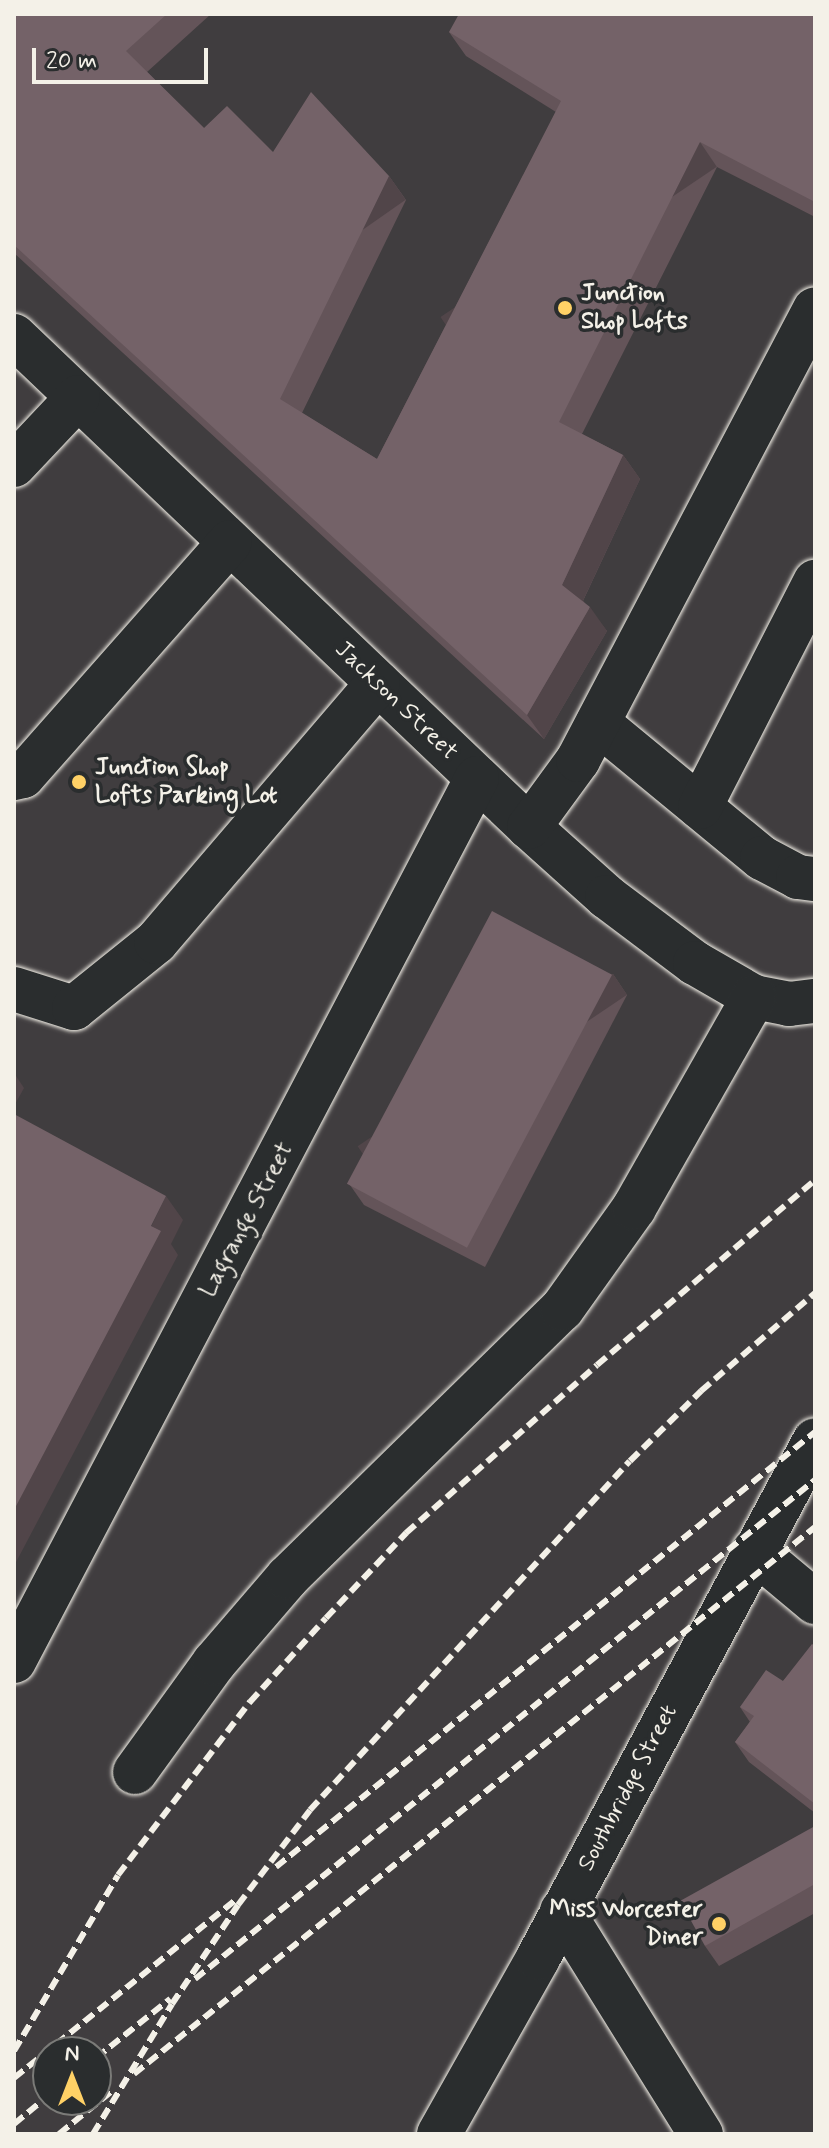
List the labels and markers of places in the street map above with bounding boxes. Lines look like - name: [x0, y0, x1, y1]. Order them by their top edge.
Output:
- place label: Junction Shop Lofts: [581, 280, 688, 336]
- marker: Junction Shop Lofts: [556, 299, 574, 317]
- place label: Junction Shop Lofts Parking Lot: [95, 754, 274, 810]
- marker: Junction Shop Lofts Parking Lot: [70, 773, 88, 791]
- place label: Miss Worcester Diner: [549, 1896, 703, 1952]
- marker: Miss Worcester Diner: [710, 1915, 728, 1933]

